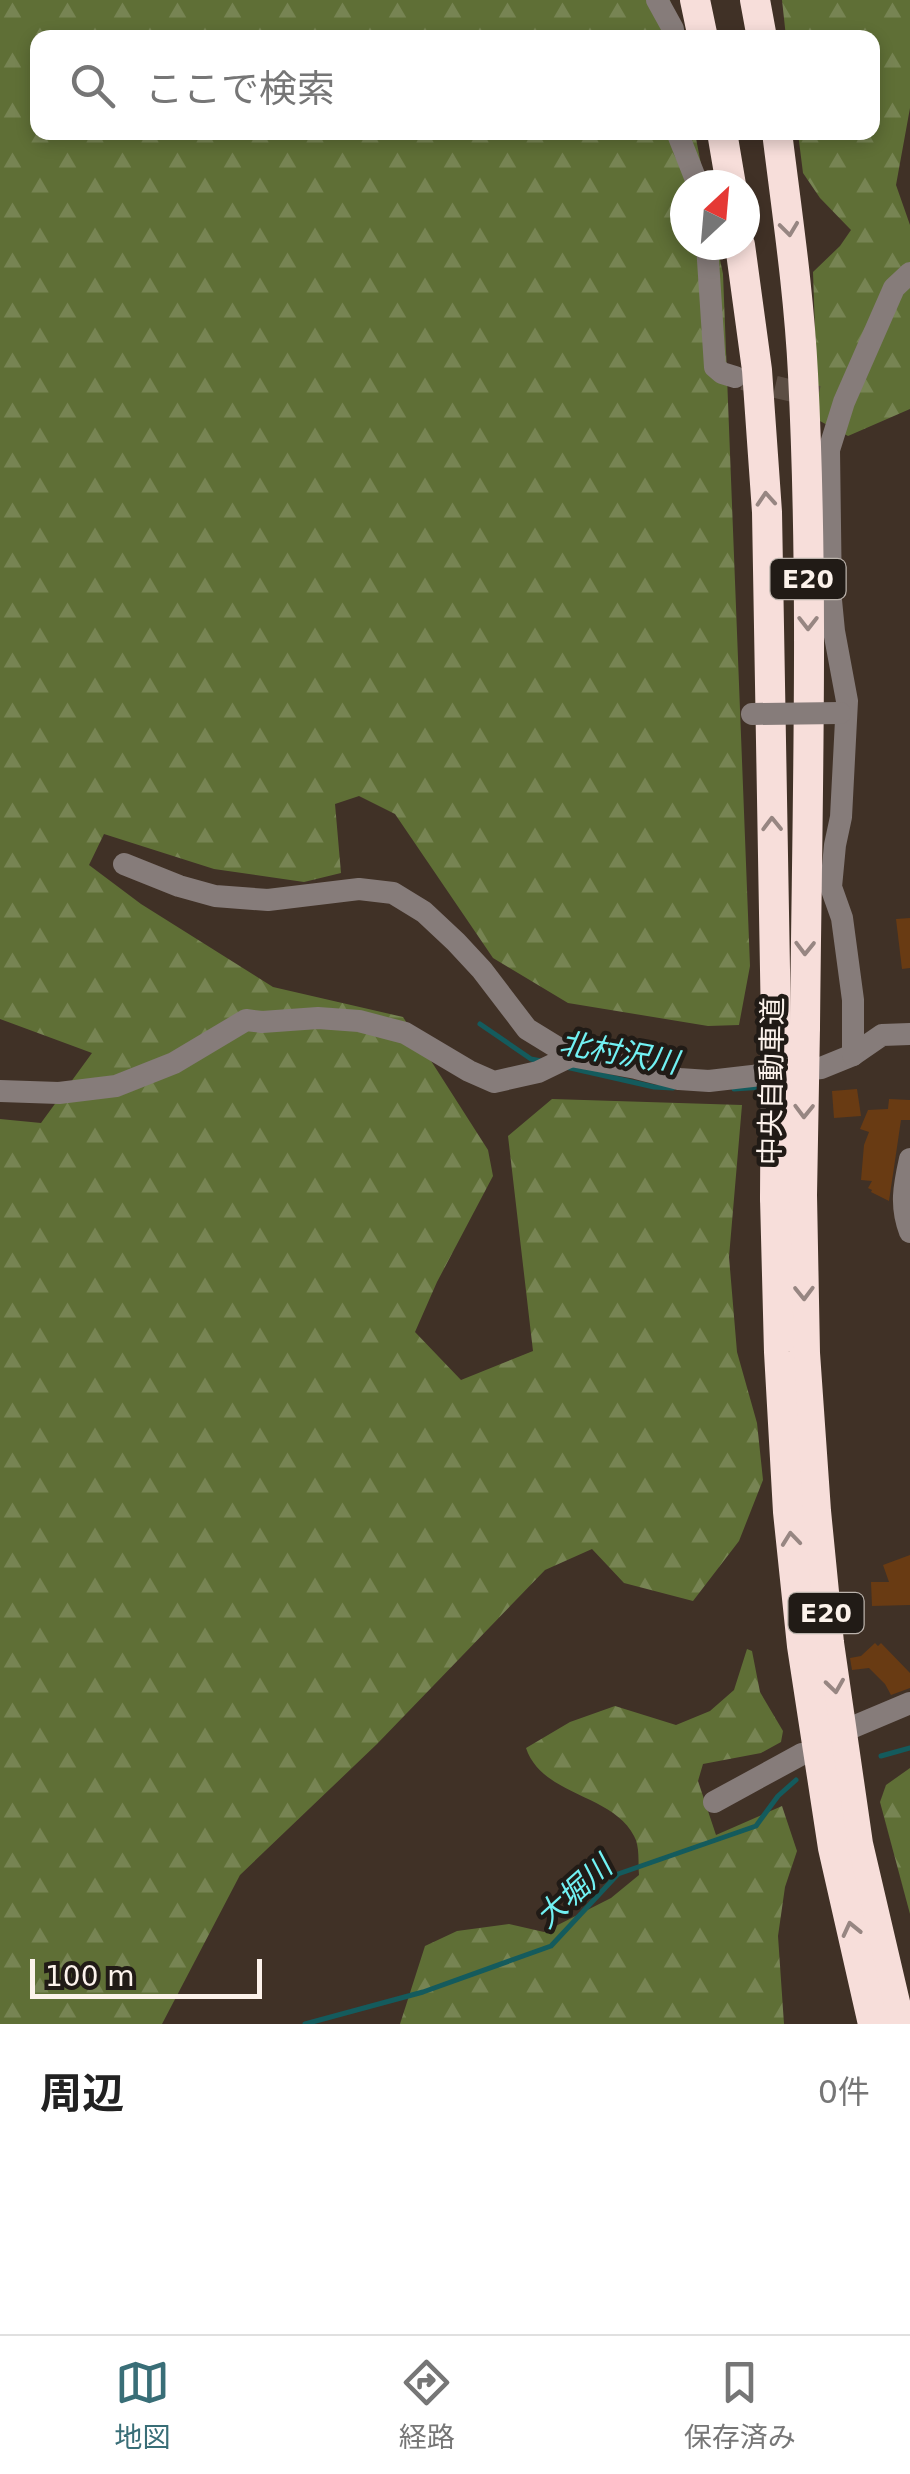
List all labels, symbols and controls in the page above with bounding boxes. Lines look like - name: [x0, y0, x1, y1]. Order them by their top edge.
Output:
- search box: [30, 30, 880, 140]
- icon: search: [65, 58, 120, 113]
- text: ここで検索: [145, 67, 335, 111]
- north arrow: [670, 170, 760, 260]
- one-way arrow: [778, 222, 799, 238]
- one-way arrow: [756, 491, 777, 507]
- road number: E20: [770, 559, 846, 599]
- one-way arrow: [797, 616, 819, 632]
- one-way arrow: [762, 816, 783, 832]
- one-way arrow: [795, 941, 816, 957]
- street label: 中央自動車道: [754, 997, 789, 1165]
- water label: 北村沢川: [557, 1025, 684, 1081]
- one-way arrow: [793, 1103, 814, 1119]
- one-way arrow: [794, 1285, 815, 1301]
- one-way arrow: [781, 1531, 802, 1547]
- road number: E20: [788, 1593, 864, 1633]
- one-way arrow: [824, 1678, 845, 1695]
- water label: 大堀川: [529, 1847, 621, 1935]
- one-way arrow: [841, 1921, 862, 1938]
- scale bar: [30, 1954, 262, 1998]
- text: 100 m: [45, 1960, 135, 1993]
- text: 周辺: [40, 2069, 124, 2118]
- text: 0件: [818, 2073, 870, 2111]
- tab: 地図: [114, 2355, 170, 2455]
- tab: 経路: [399, 2355, 455, 2455]
- tab: 保存済み: [684, 2355, 796, 2455]

